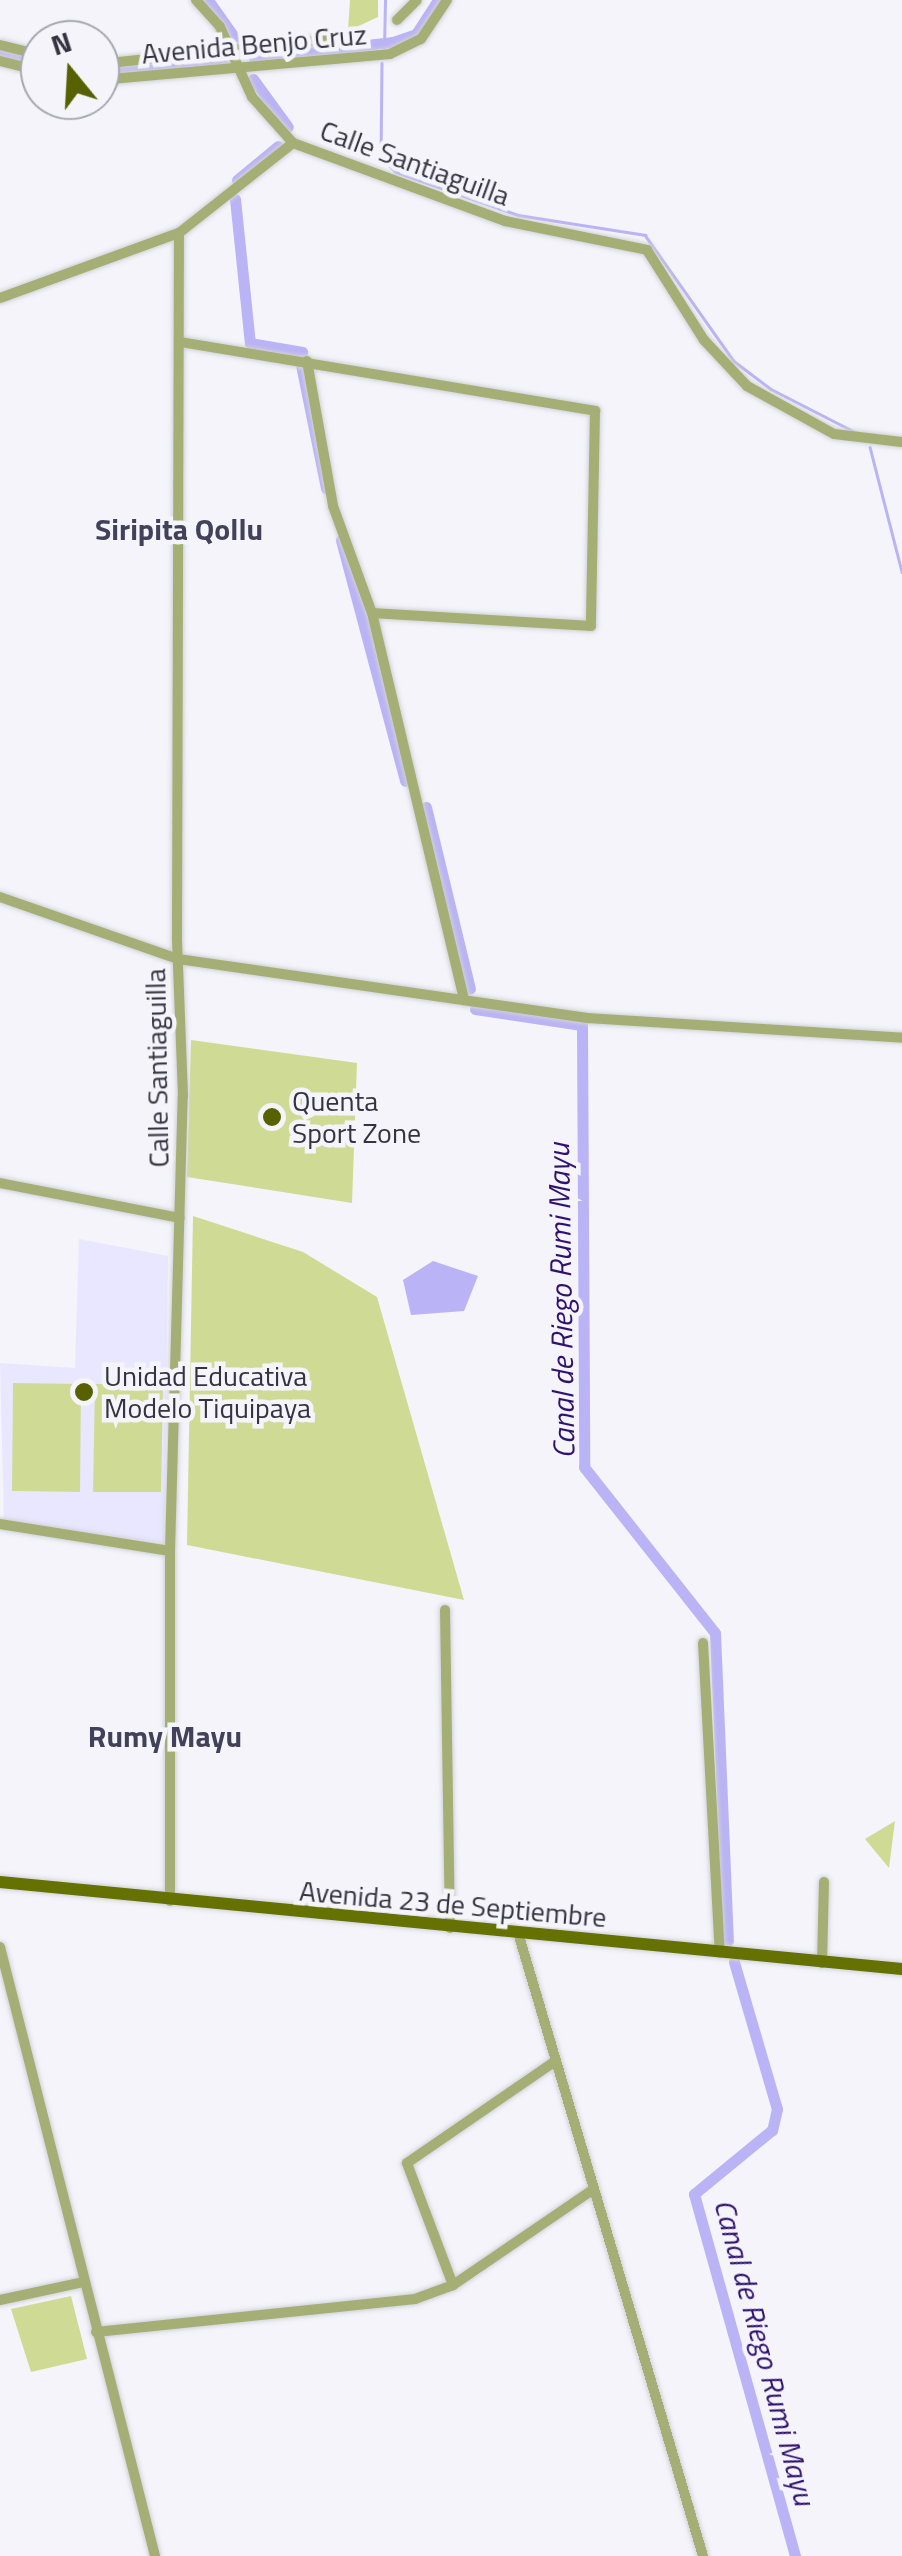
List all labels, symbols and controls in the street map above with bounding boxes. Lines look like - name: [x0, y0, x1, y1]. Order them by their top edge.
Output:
- street label: Avenida Benjo Cruz: [140, 17, 368, 71]
- text: N: [45, 19, 77, 66]
- north arrow: [20, 20, 120, 120]
- street label: Calle Santiaguilla: [316, 113, 514, 213]
- district label: Siripita Qollu: [95, 511, 263, 547]
- street label: Calle Santiaguilla: [138, 968, 176, 1168]
- place label: Quenta Sport Zone: [292, 1084, 421, 1150]
- marker: Quenta Sport Zone: [261, 1106, 283, 1128]
- water label: Canal de Riego Rumi Mayu: [540, 1143, 582, 1459]
- place label: Unidad Educativa Modelo Tiquipaya: [104, 1359, 311, 1425]
- marker: Unidad Educativa Modelo Tiquipaya: [73, 1381, 95, 1403]
- district label: Rumy Mayu: [88, 1718, 242, 1754]
- street label: Avenida 23 de Septiembre: [298, 1874, 608, 1934]
- water label: Canal de Riego Rumi Mayu: [707, 2195, 823, 2509]

